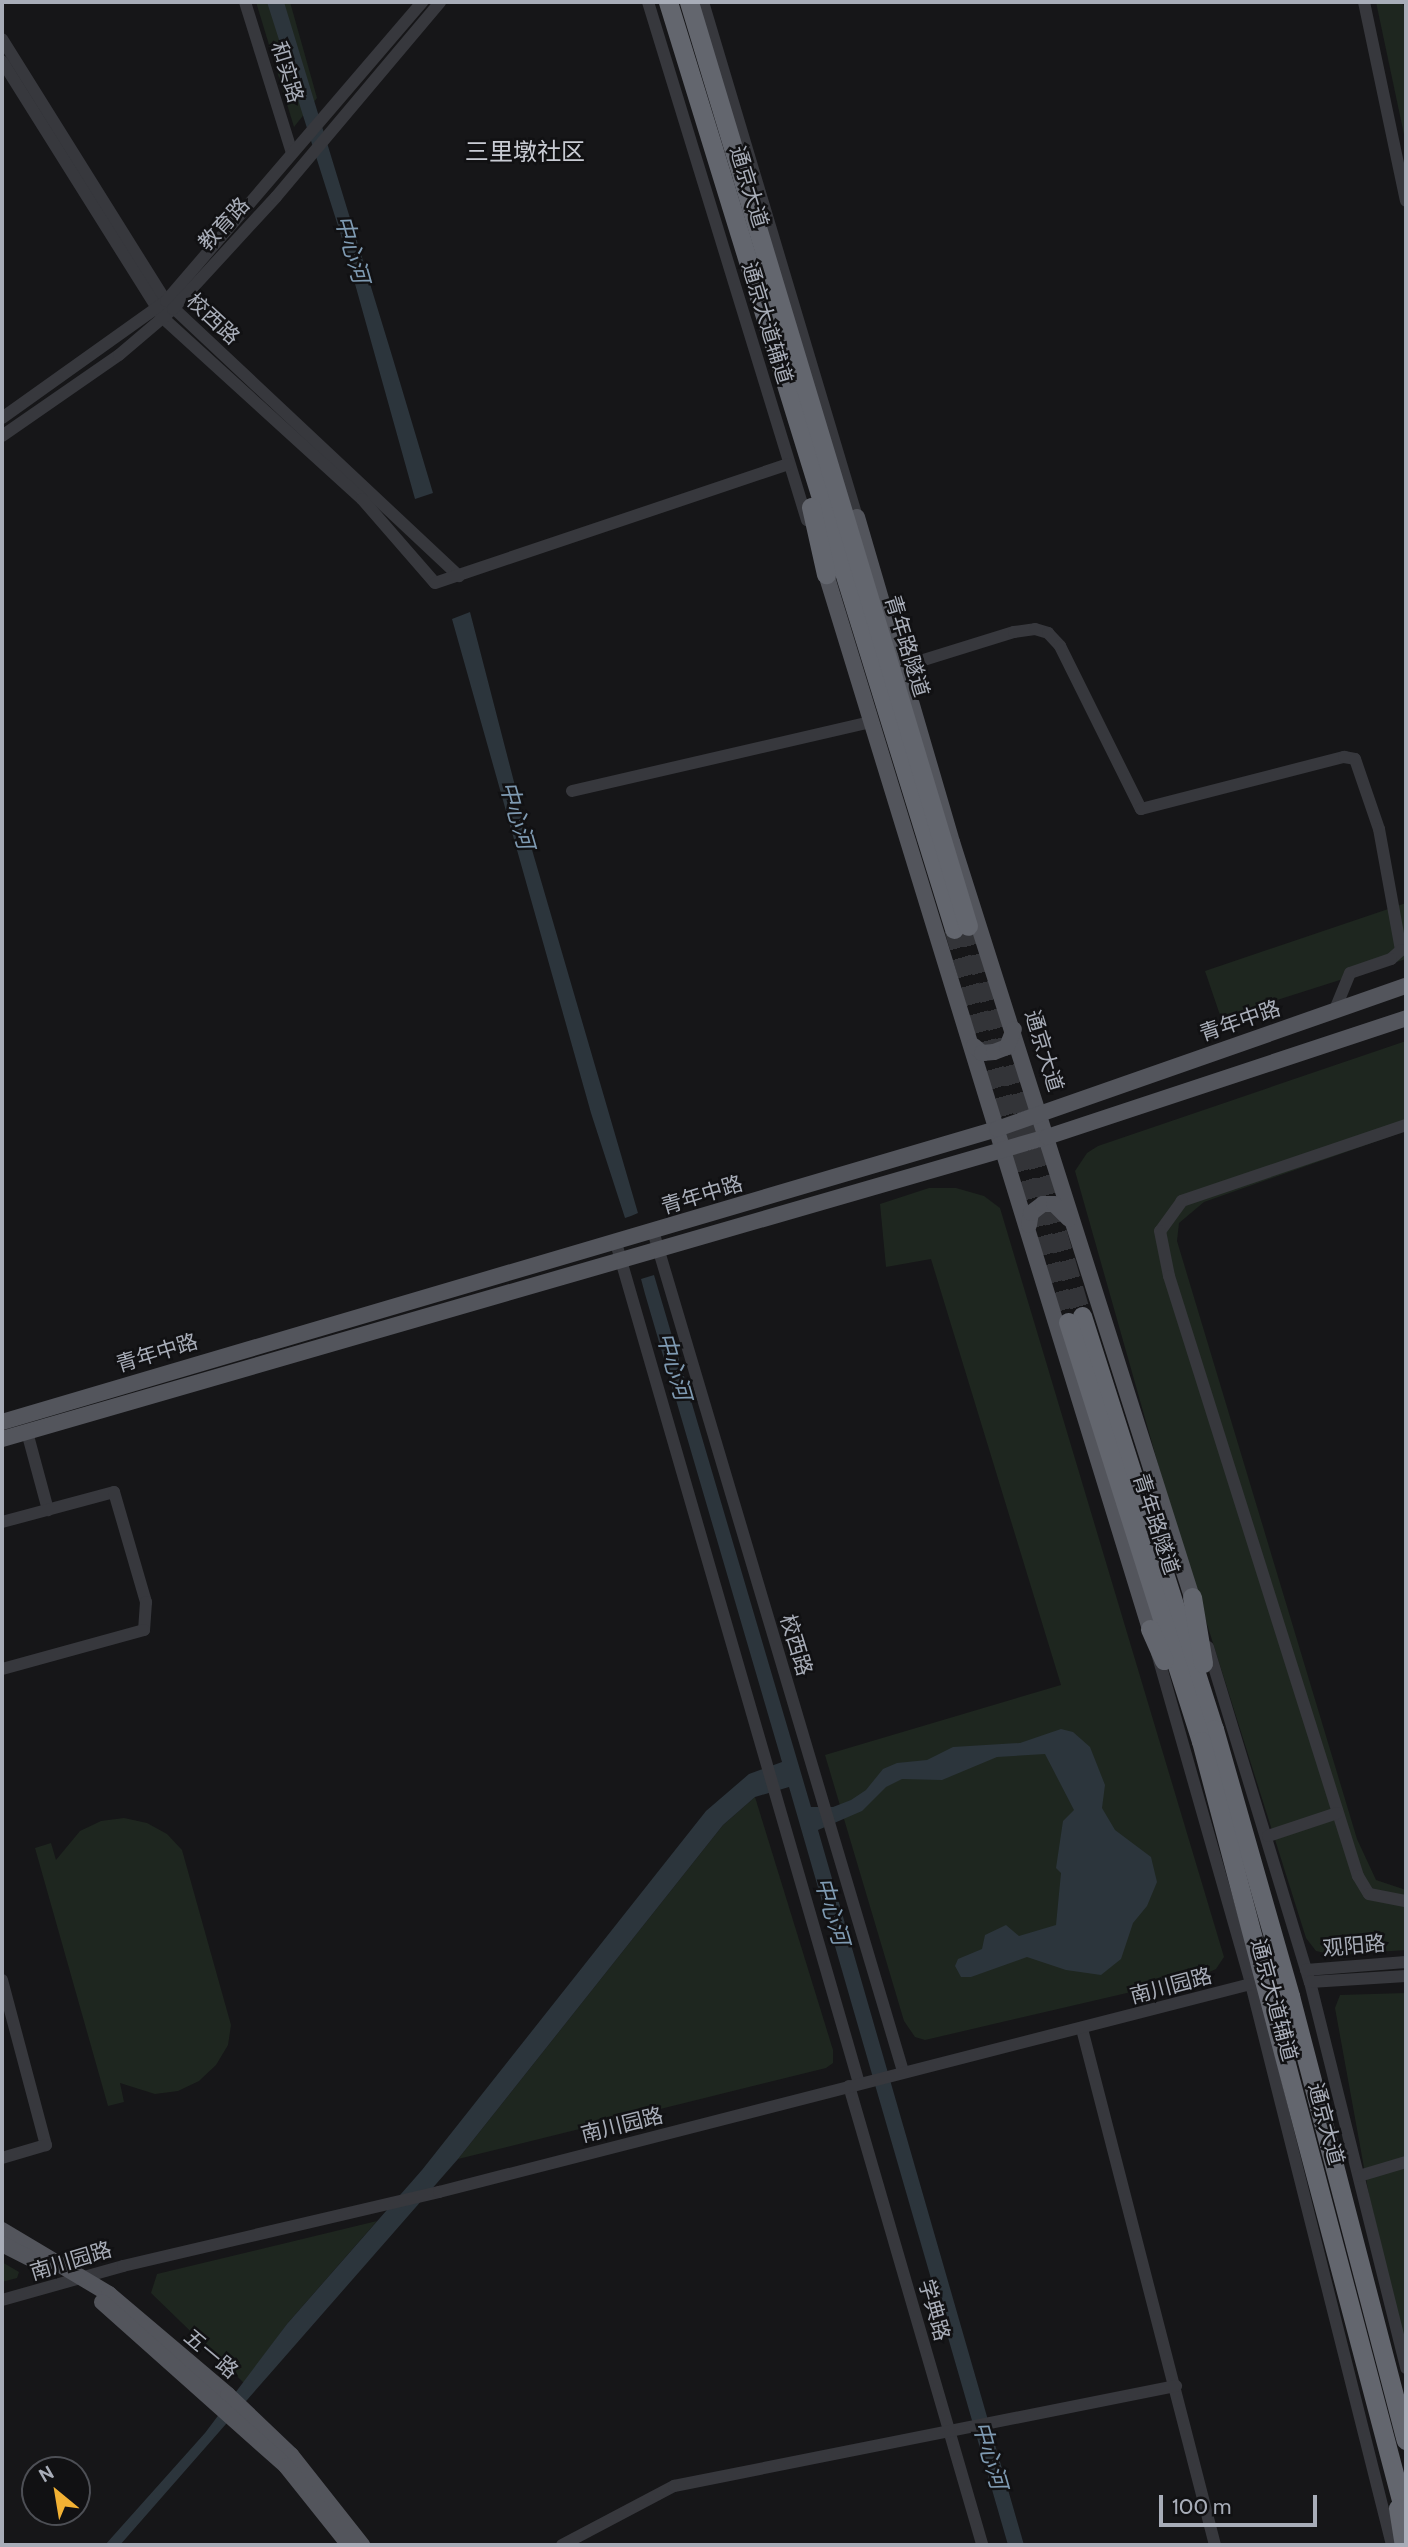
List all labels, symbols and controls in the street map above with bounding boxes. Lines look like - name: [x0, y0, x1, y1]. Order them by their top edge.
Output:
- street label: 和实路: [266, 38, 308, 106]
- district label: 三里墩社区: [465, 138, 585, 166]
- street label: 通京大道: [725, 143, 773, 231]
- street label: 教育路: [193, 192, 255, 256]
- water label: 中心河: [329, 212, 375, 286]
- street label: 通京大道辅道: [737, 259, 797, 387]
- street label: 校西路: [181, 288, 245, 350]
- street label: 青年路隧道: [880, 592, 934, 700]
- water label: 中心河: [494, 778, 540, 852]
- street label: 青年中路: [1196, 995, 1284, 1047]
- street label: 通京大道: [1020, 1007, 1068, 1095]
- street label: 青年中路: [658, 1171, 746, 1219]
- street label: 青年中路: [113, 1329, 201, 1377]
- water label: 中心河: [651, 1329, 697, 1403]
- street label: 青年路隧道: [1128, 1470, 1184, 1578]
- street label: 校西路: [775, 1611, 817, 1679]
- water label: 中心河: [809, 1874, 855, 1948]
- street label: 观阳路: [1322, 1931, 1386, 1961]
- street label: 通京大道辅道: [1246, 1936, 1302, 2064]
- street label: 南川园路: [1127, 1963, 1215, 2009]
- street label: 通京大道: [1303, 2080, 1349, 2168]
- street label: 南川园路: [578, 2103, 666, 2147]
- street label: 南川园路: [27, 2237, 115, 2285]
- street label: 学典路: [913, 2276, 955, 2344]
- street label: 五一路: [179, 2324, 243, 2384]
- water label: 中心河: [967, 2418, 1013, 2492]
- north arrow: [21, 2456, 91, 2526]
- text: N: [35, 2461, 58, 2487]
- scale bar: [1163, 2480, 1320, 2524]
- text: 100 m: [1172, 2494, 1231, 2519]

